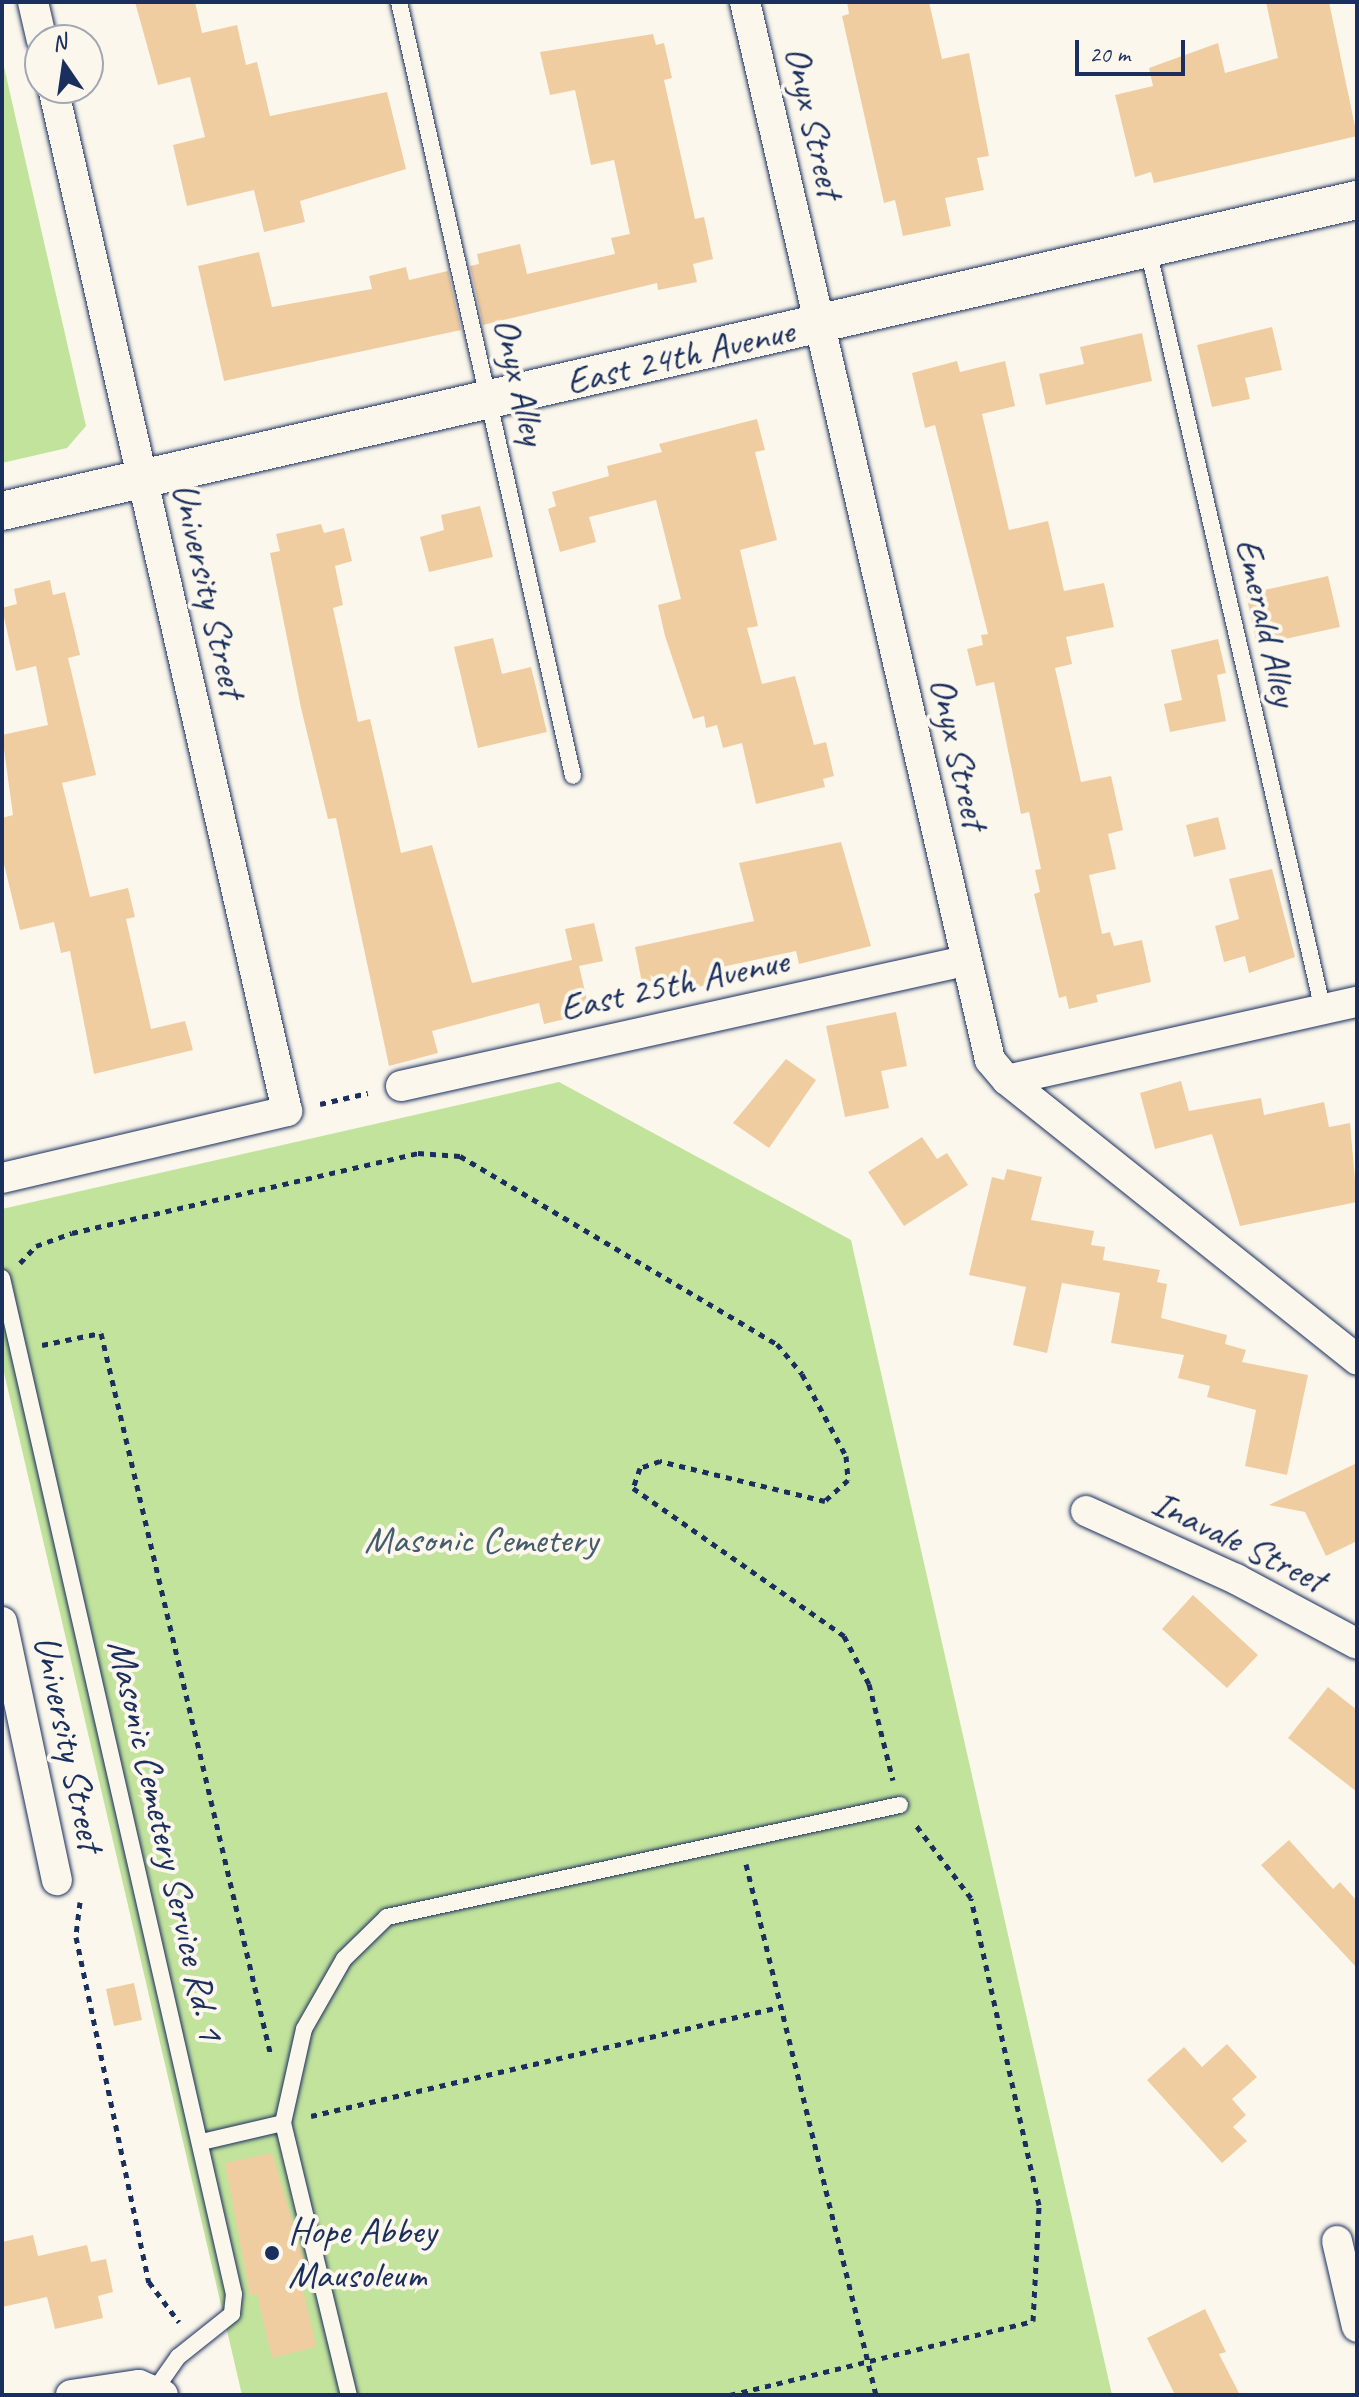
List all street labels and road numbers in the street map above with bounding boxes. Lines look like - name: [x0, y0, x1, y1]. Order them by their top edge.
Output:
- street label: Onyx Street: [774, 42, 854, 202]
- street label: East 24th Avenue: [562, 308, 798, 404]
- street label: Onyx Alley: [483, 313, 557, 449]
- street label: University Street: [162, 478, 256, 702]
- street label: Emerald Alley: [1226, 534, 1308, 710]
- street label: Onyx Street: [919, 673, 999, 833]
- street label: East 25th Avenue: [556, 938, 792, 1030]
- street label: Inavale Street: [1145, 1480, 1333, 1602]
- street label: University Street: [24, 1631, 114, 1855]
- street label: Masonic Cemetery Service Rd. 1: [98, 1635, 234, 2045]

